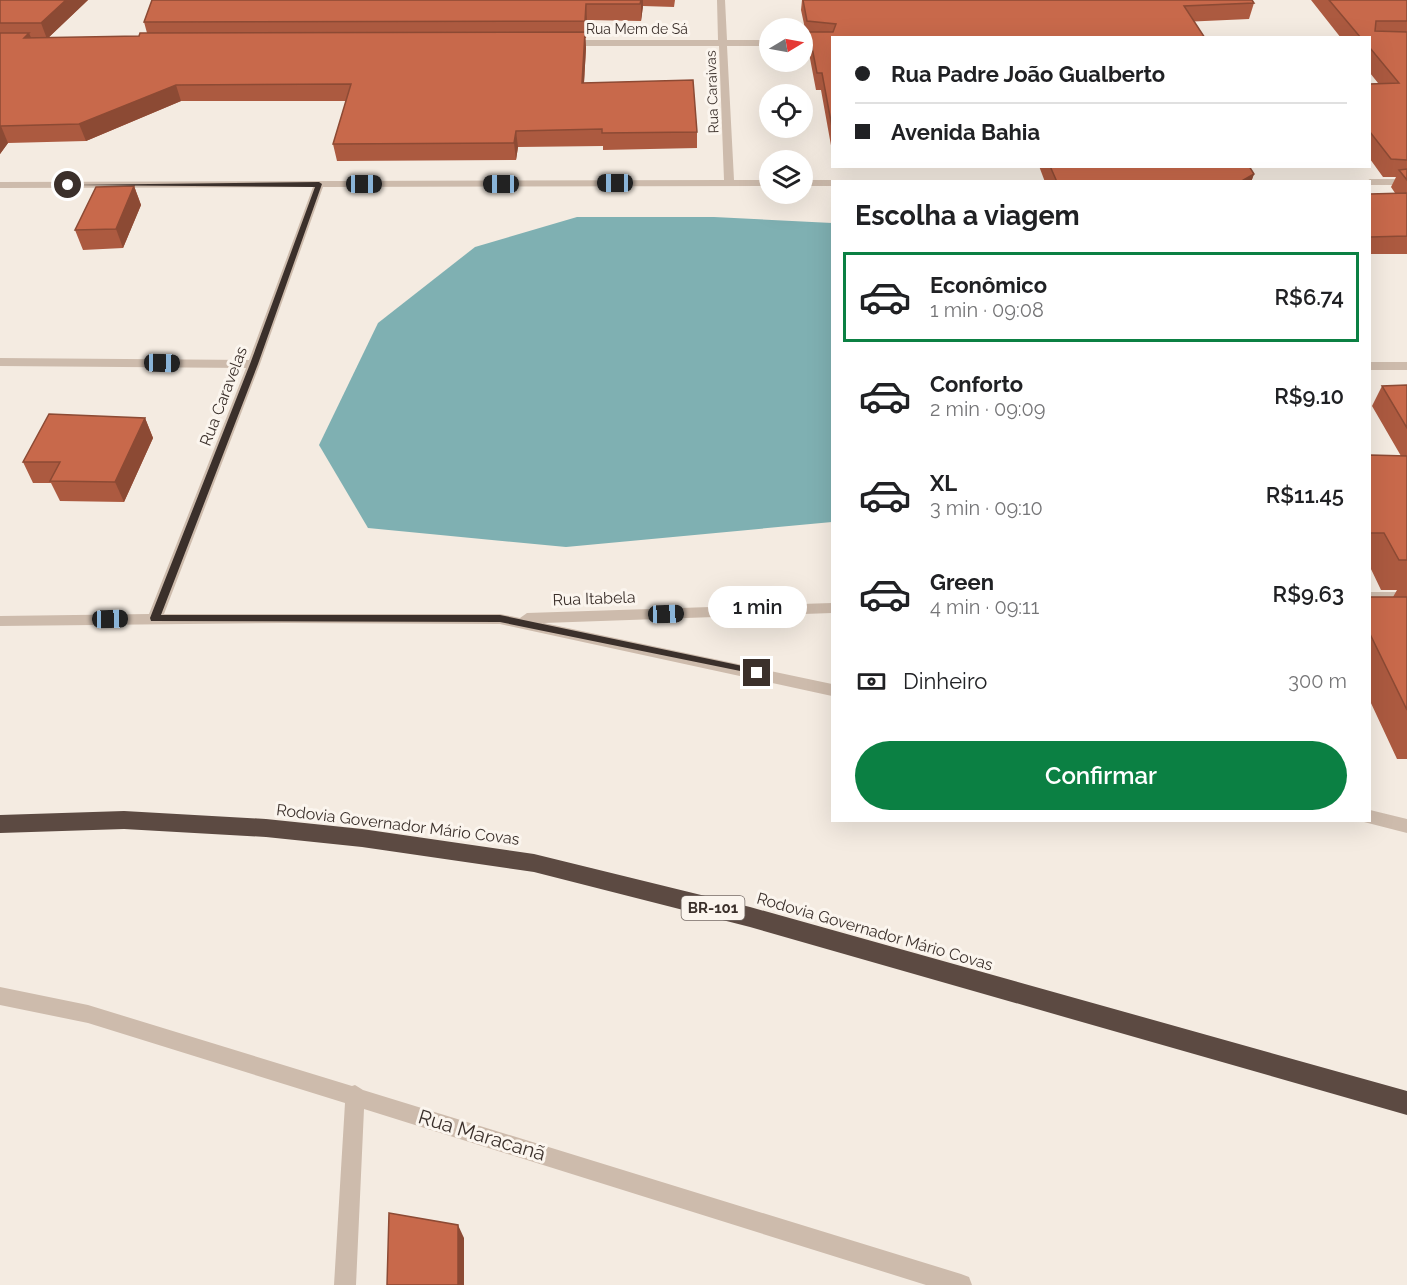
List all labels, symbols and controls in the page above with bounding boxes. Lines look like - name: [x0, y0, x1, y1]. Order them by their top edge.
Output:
- north arrow: [759, 18, 813, 72]
- map controls: [759, 18, 813, 204]
- street label: Rua Mem de Sá: [586, 21, 688, 37]
- street label: Rua Caraivas: [703, 50, 721, 134]
- text: Rua Padre João Gualberto: [891, 61, 1165, 87]
- button: locate: [759, 84, 813, 138]
- text: Avenida Bahia: [891, 119, 1040, 145]
- button: layers: [759, 150, 813, 204]
- route start: [54, 171, 81, 198]
- car: [597, 174, 633, 192]
- car: [346, 175, 382, 193]
- car: [483, 175, 519, 193]
- text: Escolha a viagem: [855, 200, 1080, 231]
- icon: car: [858, 270, 912, 324]
- text: Econômico: [930, 272, 1047, 298]
- text: R$6.74: [1275, 284, 1344, 310]
- text: 1 min · 09:08: [930, 298, 1044, 322]
- street label: Rua Caravelas: [196, 344, 251, 449]
- car: [144, 354, 180, 372]
- icon: car: [858, 369, 912, 423]
- text: Conforto: [930, 371, 1023, 397]
- text: R$9.10: [1274, 383, 1344, 409]
- text: 2 min · 09:09: [930, 397, 1046, 421]
- icon: car: [858, 468, 912, 522]
- text: XL: [930, 470, 957, 496]
- text: R$11.45: [1266, 482, 1344, 508]
- text: 3 min · 09:10: [930, 496, 1043, 520]
- icon: car: [858, 567, 912, 621]
- text: Green: [930, 569, 994, 595]
- text: R$9.63: [1273, 581, 1344, 607]
- callout: 1 min: [708, 586, 807, 628]
- street label: Rua Itabela: [552, 588, 636, 609]
- text: 1 min: [733, 595, 782, 619]
- text: 4 min · 09:11: [930, 595, 1039, 619]
- car: [648, 604, 684, 624]
- car: [92, 610, 128, 628]
- route end: [743, 659, 770, 686]
- icon: cash: [855, 665, 888, 698]
- text: Dinheiro: [903, 668, 987, 694]
- text: 300 m: [1288, 669, 1347, 693]
- button: Confirmar: [855, 741, 1347, 810]
- street label: Rodovia Governador Mário Covas: [275, 800, 521, 849]
- street label: Rodovia Governador Mário Covas: [755, 889, 995, 974]
- road number: BR-101: [682, 896, 744, 920]
- street label: Rua Maracanã: [416, 1104, 548, 1166]

